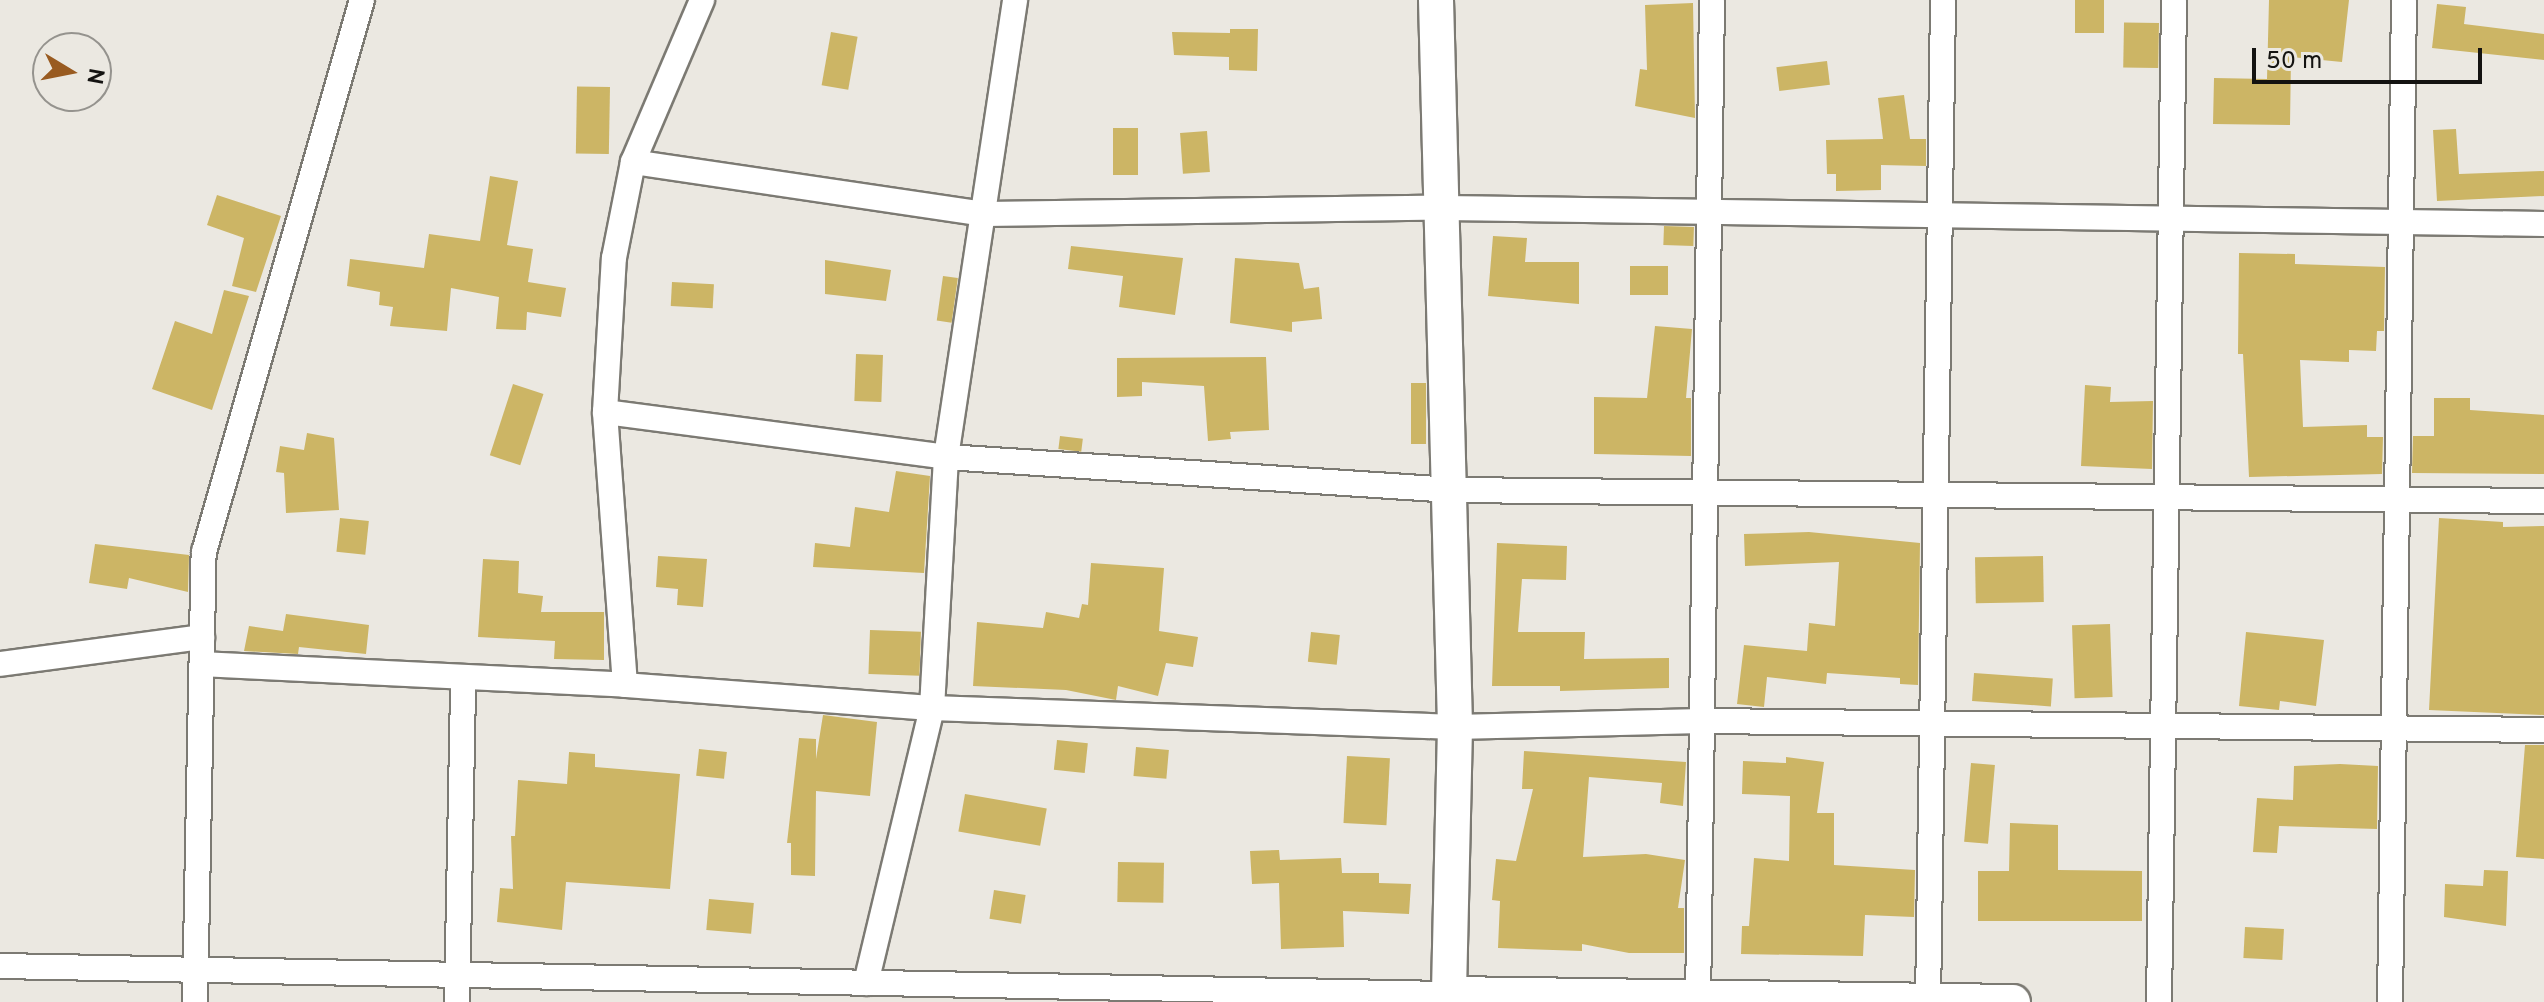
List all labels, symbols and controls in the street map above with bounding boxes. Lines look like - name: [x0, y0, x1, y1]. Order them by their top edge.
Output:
- north arrow: [32, 32, 112, 112]
- scale bar: [2256, 32, 2486, 82]
- text: 50 m: [2266, 47, 2322, 77]
- text: N: [79, 66, 109, 86]

